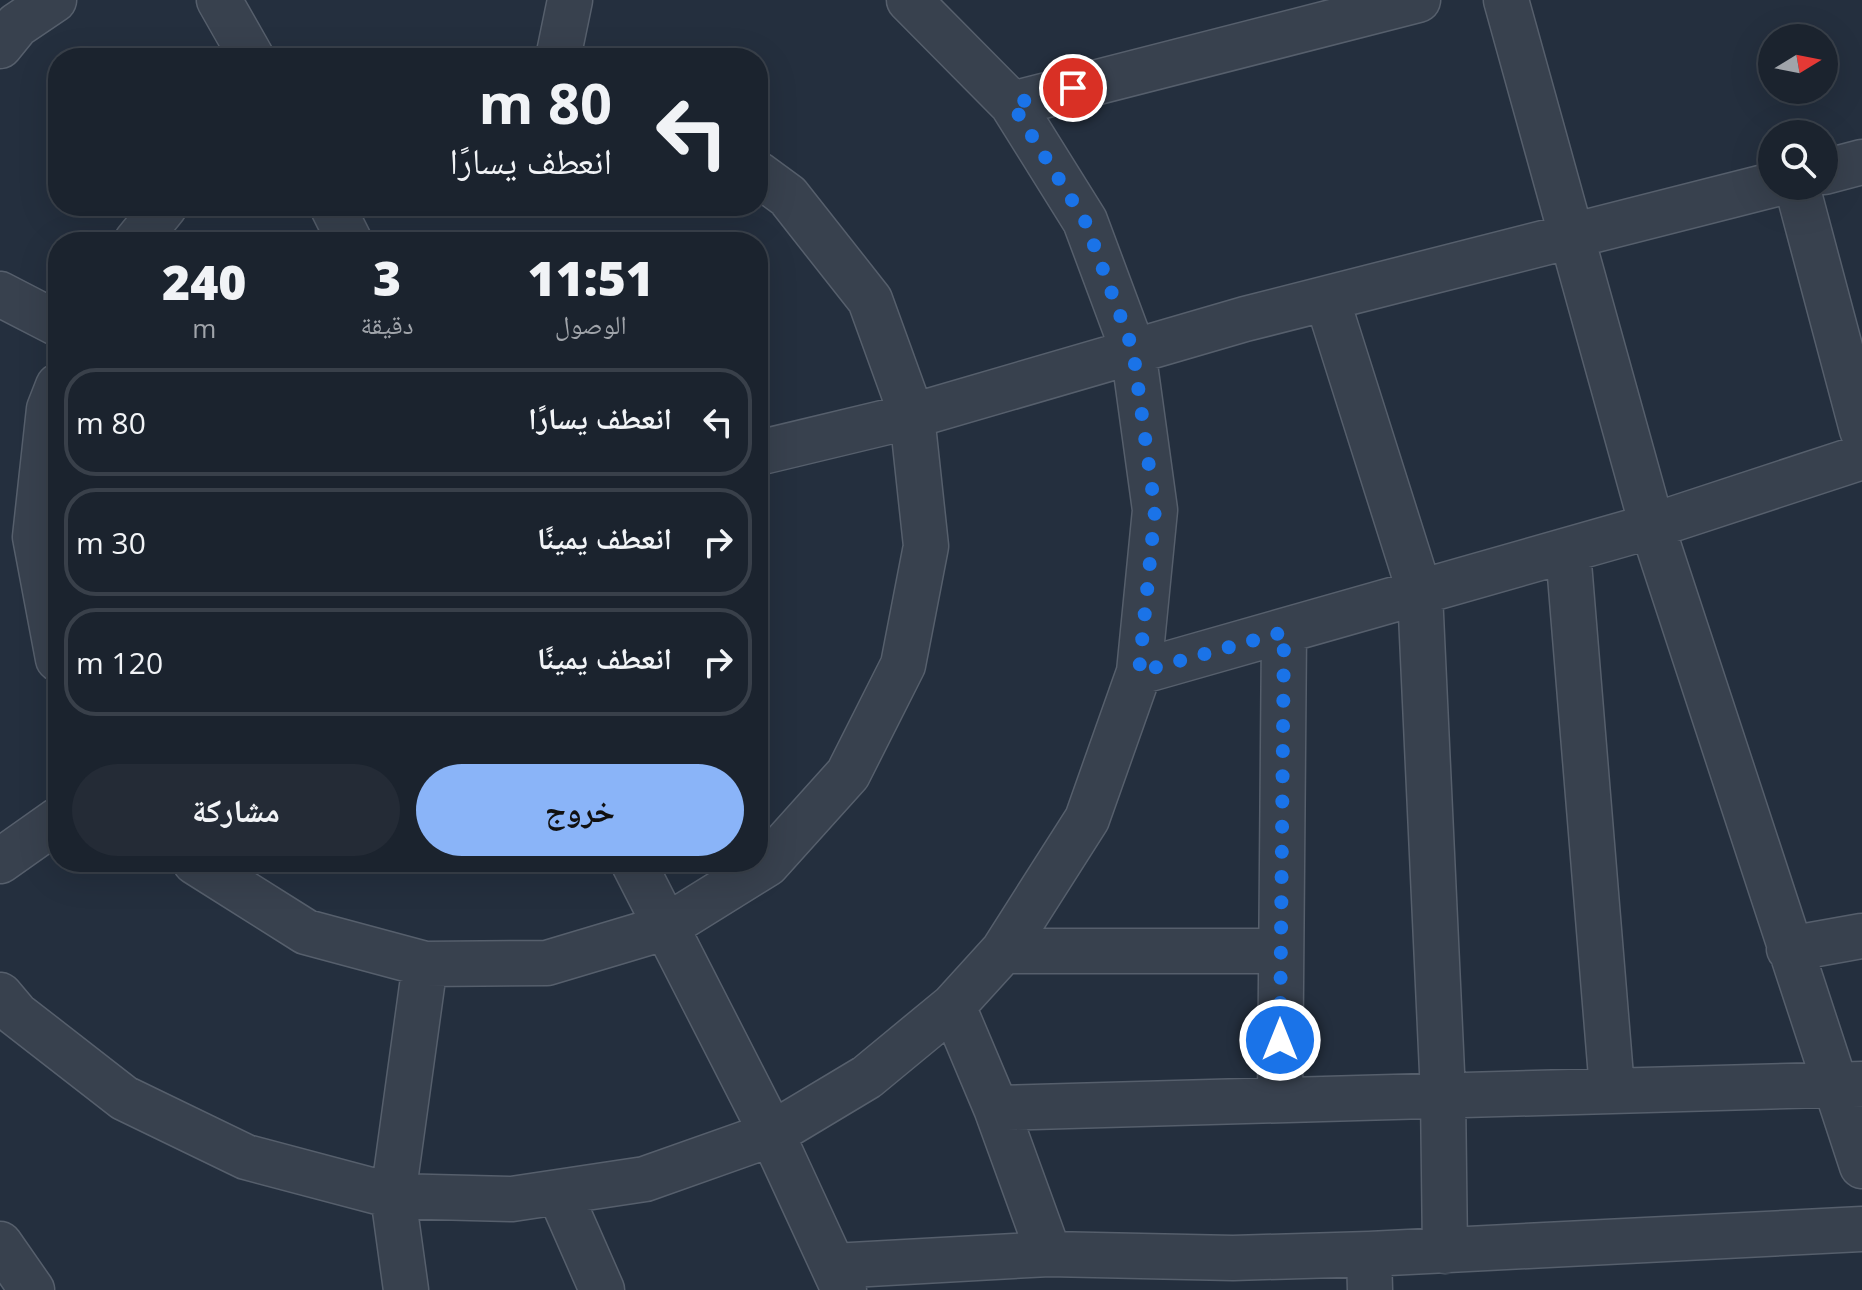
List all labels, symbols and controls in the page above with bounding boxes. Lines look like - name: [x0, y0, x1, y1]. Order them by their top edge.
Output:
- north arrow: [1758, 24, 1838, 104]
- map controls: [1758, 24, 1838, 200]
- pin: [1039, 54, 1107, 122]
- text: 80 m: [478, 64, 612, 140]
- icon: arrive: [1051, 66, 1095, 110]
- icon: left: [640, 80, 744, 184]
- button: search: [1758, 120, 1838, 200]
- text: انعطف يسارًا: [449, 136, 612, 185]
- text: 3: [373, 245, 401, 310]
- text: 11:51: [528, 245, 654, 310]
- text: 240: [162, 249, 246, 314]
- text: دقيقة: [361, 306, 413, 342]
- text: الوصول: [555, 306, 627, 342]
- text: m: [192, 310, 216, 346]
- text: انعطف يسارًا: [528, 397, 672, 438]
- icon: left: [696, 400, 740, 444]
- text: 80 m: [76, 402, 146, 443]
- text: انعطف يمينًا: [537, 517, 672, 558]
- icon: right: [696, 520, 740, 564]
- text: 30 m: [76, 522, 146, 563]
- text: انعطف يمينًا: [537, 637, 672, 678]
- icon: right: [696, 640, 740, 684]
- text: 120 m: [76, 642, 163, 683]
- button: مشاركة: [72, 764, 400, 856]
- button: خروج: [416, 764, 744, 856]
- position arrow: [1238, 998, 1322, 1082]

